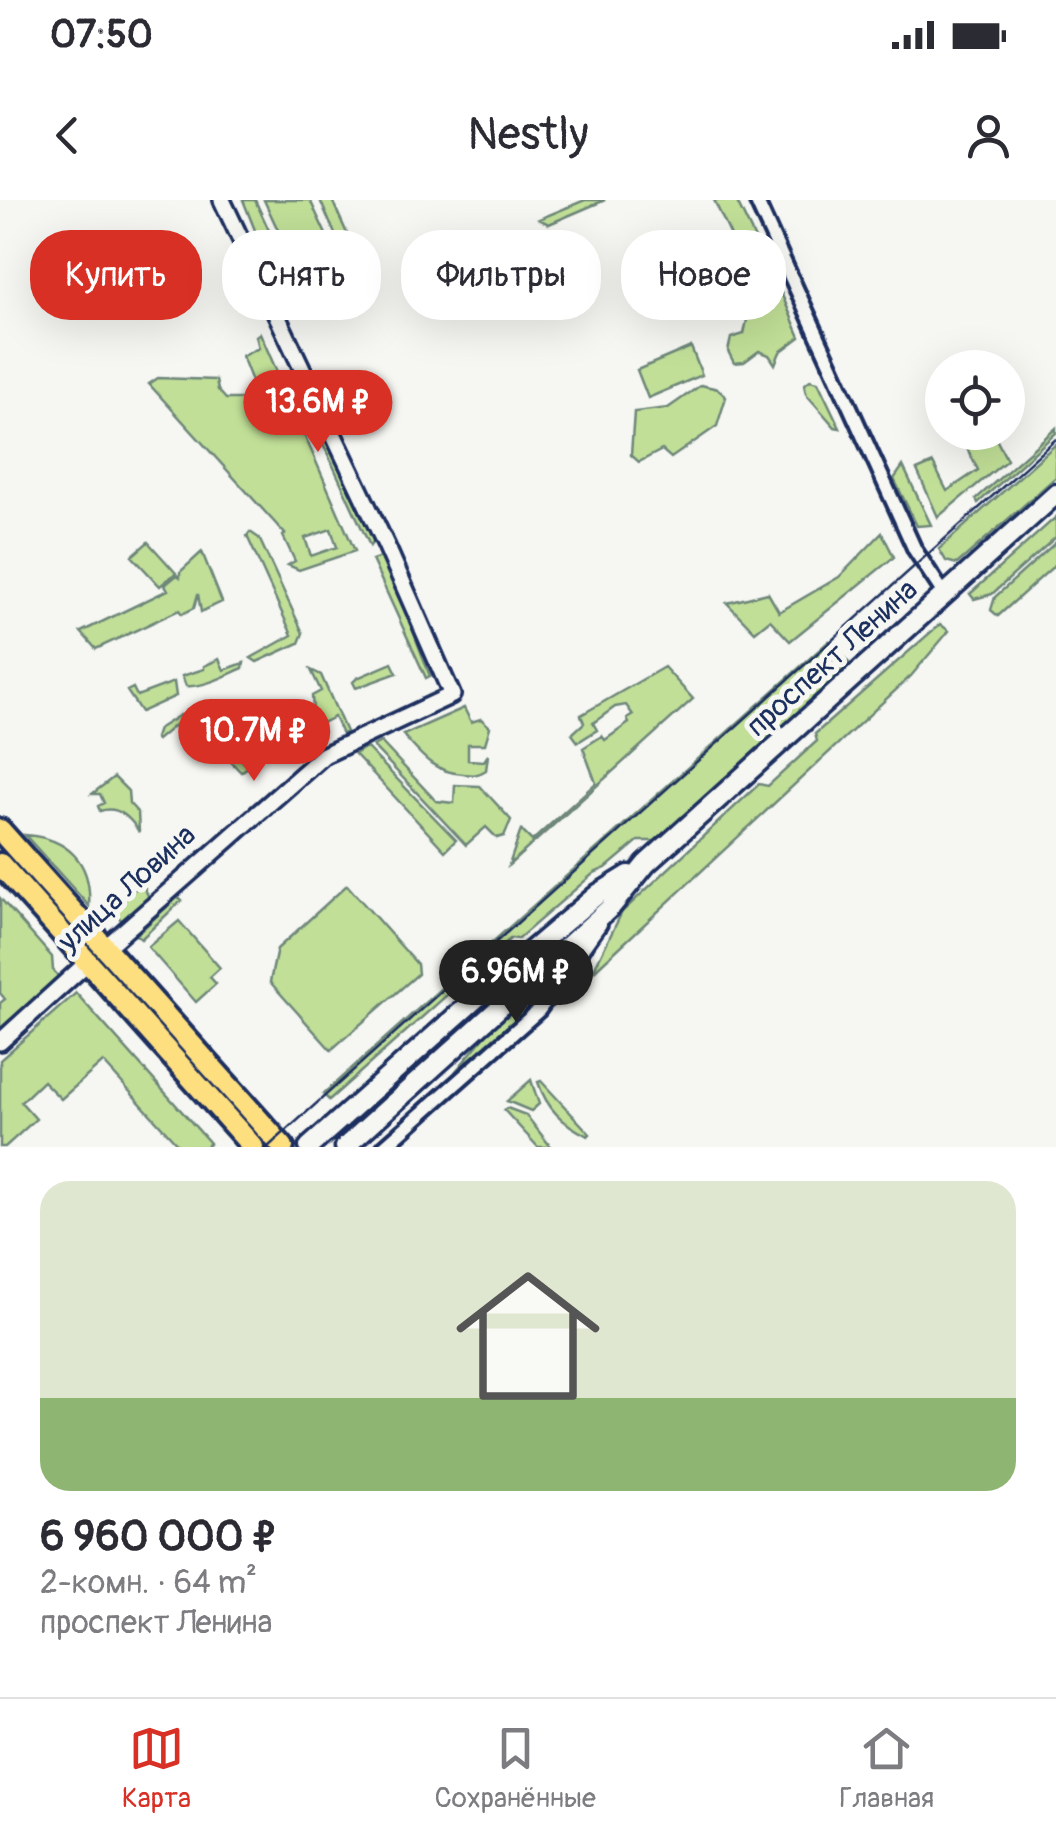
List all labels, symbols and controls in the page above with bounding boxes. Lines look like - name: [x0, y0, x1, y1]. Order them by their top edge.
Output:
- text: 07:50: [50, 11, 153, 59]
- text: Nestly: [468, 107, 588, 163]
- icon: back: [40, 108, 95, 163]
- icon: person: [961, 108, 1016, 163]
- chip: Купить: [30, 230, 202, 320]
- chip: Снять: [222, 230, 381, 320]
- chip: Фильтры: [401, 230, 601, 320]
- chip: Новое: [621, 230, 786, 320]
- map controls: [925, 350, 1025, 450]
- button: locate: [925, 350, 1025, 450]
- pin: 13.6M ₽: [226, 370, 410, 455]
- text: 13.6M ₽: [265, 382, 371, 422]
- street label: проспект Ленина: [739, 571, 925, 745]
- pin: 10.7M ₽: [162, 699, 346, 784]
- text: 10.7M ₽: [200, 711, 308, 751]
- street label: улица Ловина: [50, 817, 203, 960]
- pin: 6.96M ₽: [424, 940, 608, 1025]
- text: 6.96M ₽: [461, 952, 571, 992]
- icon: home: [438, 1246, 618, 1426]
- text: 6 960 000 ₽: [40, 1511, 278, 1563]
- text: 2-комн. · 64 m²: [40, 1563, 257, 1603]
- text: проспект Ленина: [40, 1603, 272, 1643]
- tab: Карта: [122, 1721, 191, 1816]
- tab: Сохранённые: [434, 1721, 596, 1816]
- tab: Главная: [839, 1721, 934, 1816]

